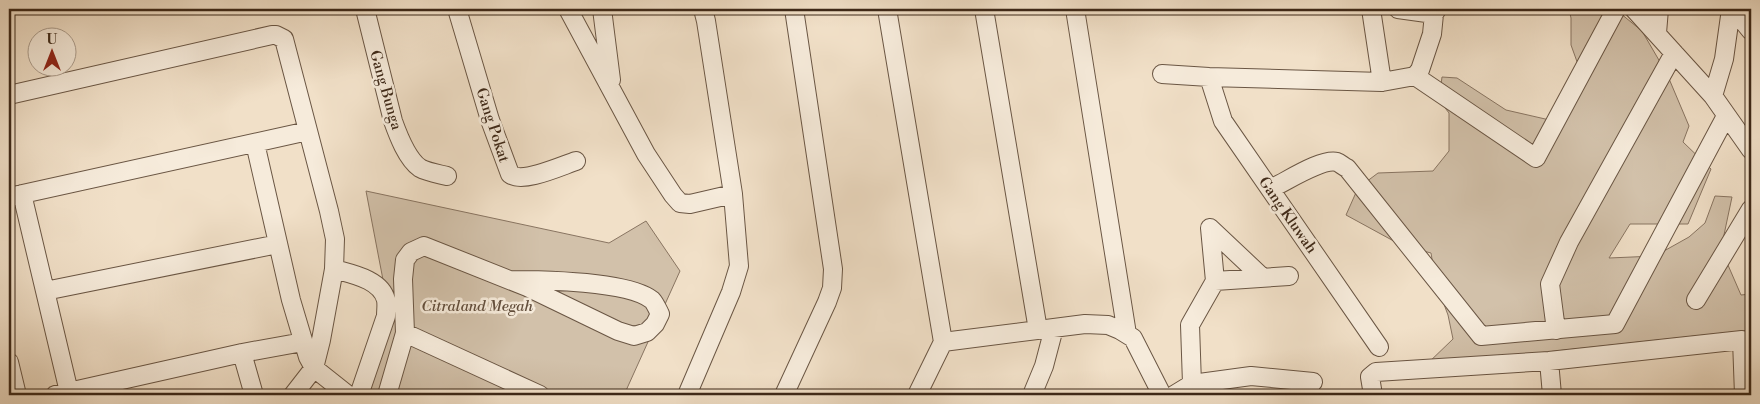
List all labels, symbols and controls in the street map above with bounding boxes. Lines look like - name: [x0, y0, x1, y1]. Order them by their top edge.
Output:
- north arrow: [28, 28, 78, 78]
- text: U: [47, 31, 58, 49]
- street label: Gang Bunga: [365, 48, 406, 132]
- street label: Gang Pokat: [472, 85, 514, 166]
- street label: Gang Kluwah: [1254, 173, 1321, 257]
- park label: Citraland Megah: [421, 297, 533, 316]

